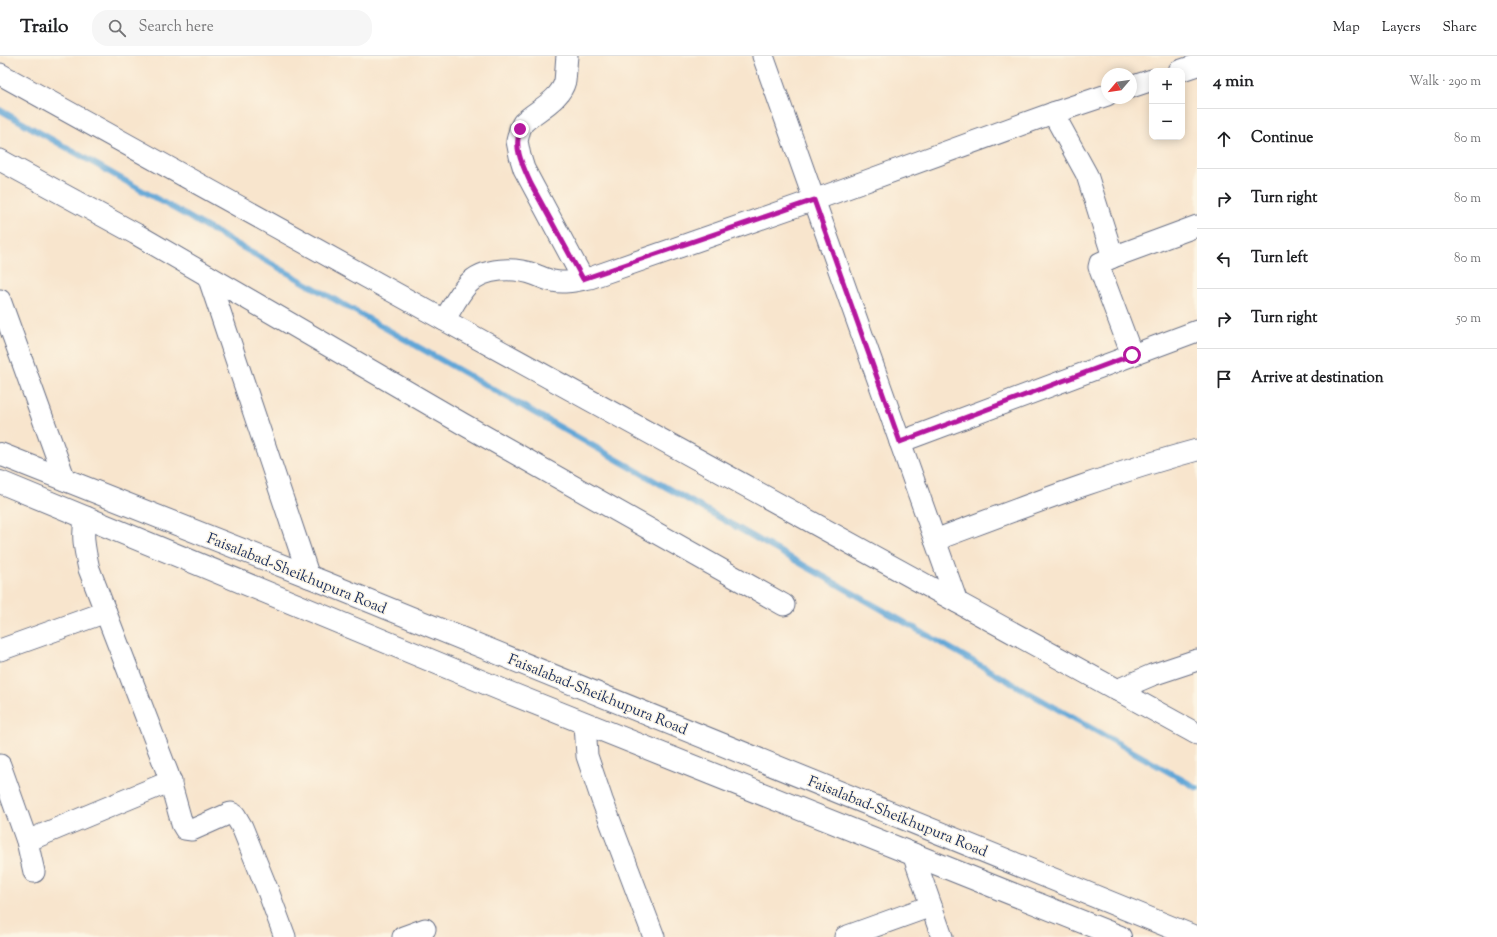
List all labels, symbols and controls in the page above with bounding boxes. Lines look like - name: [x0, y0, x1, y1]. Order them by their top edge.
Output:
- search box: [92, 10, 372, 46]
- text: Trailo: [20, 14, 68, 41]
- icon: search: [106, 17, 128, 39]
- text: Search here: [138, 17, 214, 38]
- text: Map: [1333, 18, 1360, 38]
- text: Layers: [1382, 18, 1420, 38]
- text: Share: [1442, 18, 1477, 38]
- north arrow: [1101, 68, 1137, 104]
- map controls: [1149, 68, 1185, 140]
- button: +: [1149, 68, 1185, 104]
- text: 4 min: [1213, 70, 1254, 94]
- text: Walk · 290 m: [1409, 73, 1481, 91]
- button: −: [1149, 104, 1185, 140]
- route end: [511, 120, 529, 138]
- icon: ahead: [1213, 128, 1235, 150]
- text: Continue: [1251, 128, 1313, 149]
- text: 80 m: [1454, 130, 1481, 148]
- icon: right: [1213, 188, 1235, 210]
- text: Turn right: [1251, 188, 1317, 209]
- text: 80 m: [1454, 190, 1481, 208]
- icon: left: [1213, 248, 1235, 270]
- text: Turn left: [1251, 248, 1308, 269]
- text: 80 m: [1454, 250, 1481, 268]
- icon: right: [1213, 308, 1235, 330]
- text: Turn right: [1251, 308, 1317, 329]
- text: 50 m: [1456, 310, 1481, 328]
- route start: [1123, 346, 1141, 364]
- icon: arrive: [1213, 368, 1235, 390]
- text: Arrive at destination: [1251, 368, 1384, 389]
- street label: Faisalabad-Sheikhupura Road: [203, 529, 390, 620]
- street label: Faisalabad-Sheikhupura Road: [504, 650, 691, 741]
- street label: Faisalabad-Sheikhupura Road: [804, 772, 991, 863]

